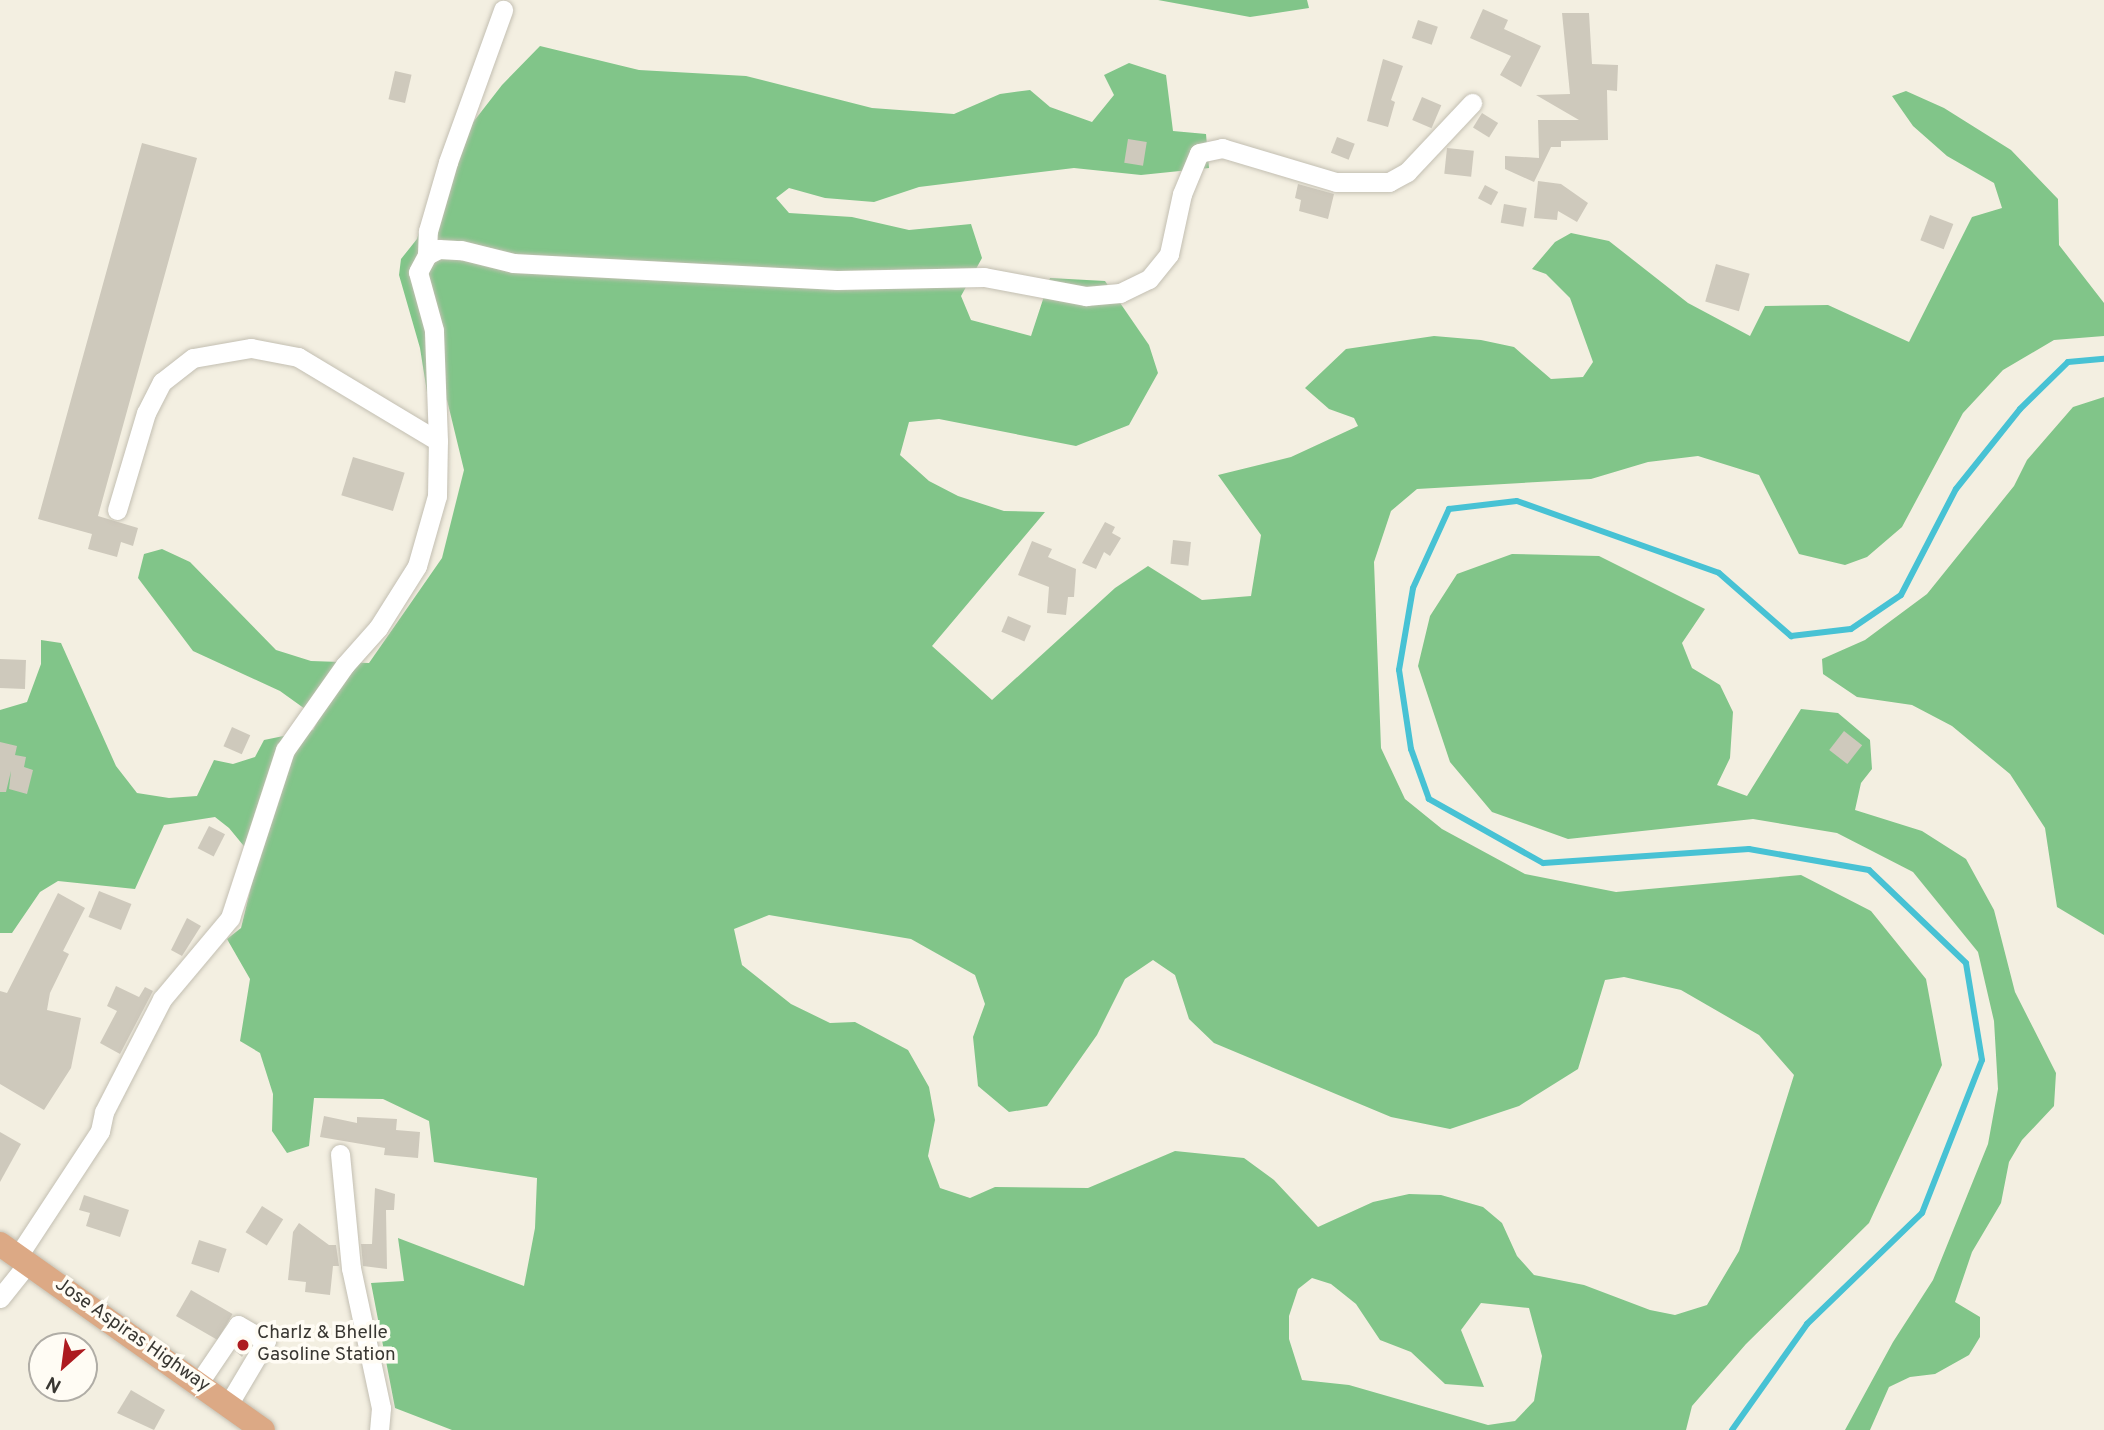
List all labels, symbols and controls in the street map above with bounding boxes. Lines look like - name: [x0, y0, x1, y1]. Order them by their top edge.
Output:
- street label: Jose Aspiras Highway: [50, 1274, 214, 1398]
- place label: Charlz & Bhelle Gasoline Station: [257, 1323, 396, 1367]
- north arrow: [28, 1332, 98, 1402]
- marker: Charlz & Bhelle Gasoline Station: [235, 1337, 251, 1353]
- text: N: [42, 1370, 66, 1398]

